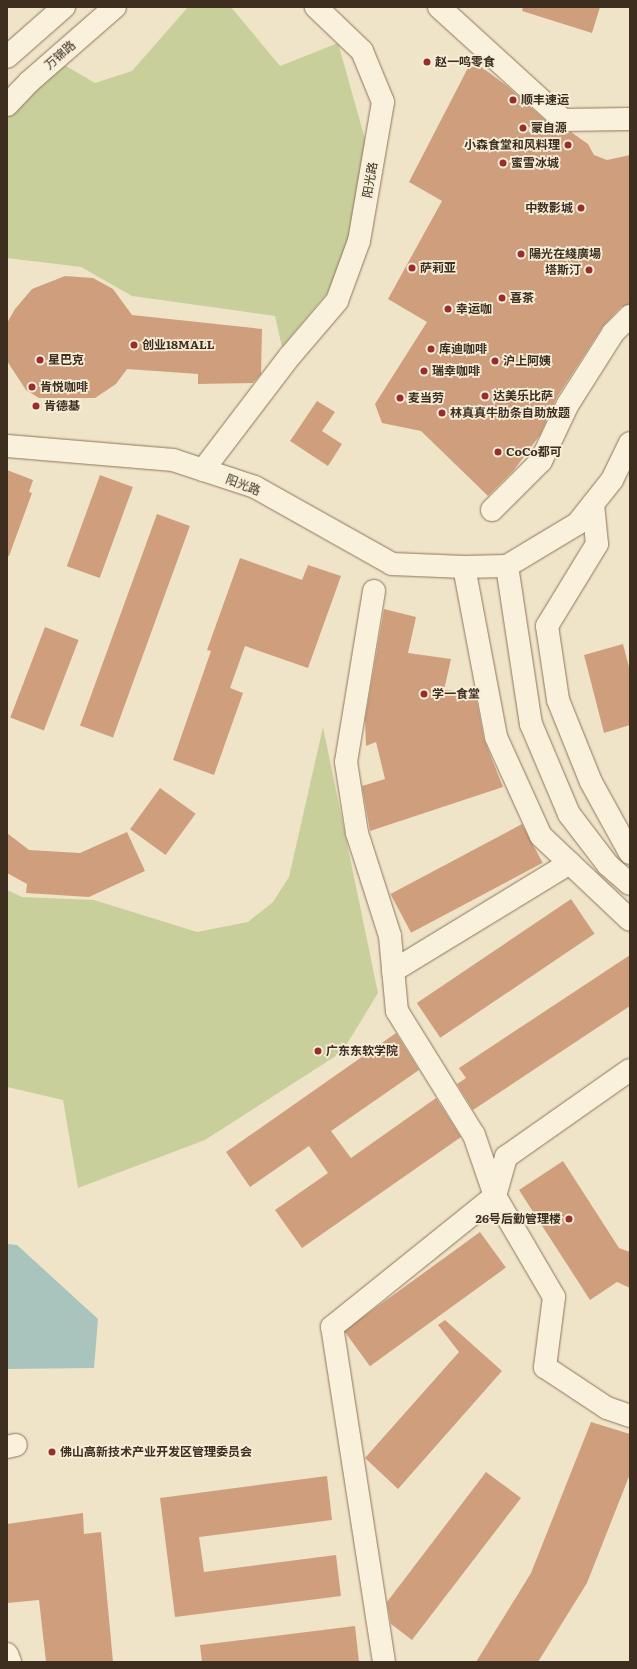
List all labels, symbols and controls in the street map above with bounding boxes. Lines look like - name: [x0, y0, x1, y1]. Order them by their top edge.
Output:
- street label: 万锦路: [42, 38, 78, 72]
- place label: 赵一鸣零食: [435, 55, 495, 69]
- marker: 赵一鸣零食: [422, 57, 432, 67]
- place label: 顺丰速运: [521, 93, 569, 107]
- marker: 顺丰速运: [508, 95, 518, 105]
- place label: 蒙自源: [531, 121, 567, 135]
- marker: 蒙自源: [518, 123, 528, 133]
- place label: 小森食堂和风料理: [464, 138, 560, 152]
- marker: 小森食堂和风料理: [563, 140, 573, 150]
- place label: 蜜雪冰城: [511, 156, 559, 170]
- marker: 蜜雪冰城: [498, 158, 508, 168]
- street label: 阳光路: [360, 161, 380, 199]
- place label: 中数影城: [525, 201, 573, 215]
- marker: 中数影城: [576, 203, 586, 213]
- place label: 陽光在綫廣場: [529, 247, 601, 261]
- marker: 陽光在綫廣場: [516, 249, 526, 259]
- place label: 萨莉亚: [420, 261, 456, 275]
- marker: 萨莉亚: [407, 263, 417, 273]
- place label: 塔斯汀: [545, 263, 581, 277]
- marker: 塔斯汀: [584, 265, 594, 275]
- place label: 喜茶: [510, 291, 534, 305]
- marker: 喜茶: [497, 293, 507, 303]
- place label: 幸运咖: [456, 302, 492, 316]
- marker: 幸运咖: [443, 304, 453, 314]
- place label: 创业18MALL: [142, 338, 215, 352]
- marker: 创业18MALL: [129, 340, 139, 350]
- place label: 库迪咖啡: [439, 342, 487, 356]
- marker: 库迪咖啡: [426, 344, 436, 354]
- place label: 星巴克: [48, 353, 84, 367]
- place label: 沪上阿姨: [503, 354, 551, 368]
- marker: 星巴克: [35, 355, 45, 365]
- marker: 沪上阿姨: [490, 356, 500, 366]
- place label: 瑞幸咖啡: [432, 364, 480, 378]
- marker: 瑞幸咖啡: [419, 366, 429, 376]
- place label: 肯悦咖啡: [40, 380, 88, 394]
- marker: 肯悦咖啡: [27, 382, 37, 392]
- place label: 达美乐比萨: [493, 389, 553, 403]
- place label: 麦当劳: [408, 391, 444, 405]
- marker: 达美乐比萨: [480, 391, 490, 401]
- marker: 麦当劳: [395, 393, 405, 403]
- place label: 肯德基: [44, 399, 80, 413]
- marker: 肯德基: [31, 401, 41, 411]
- place label: 林真真牛肋条自助放题: [450, 406, 570, 420]
- marker: 林真真牛肋条自助放题: [437, 408, 447, 418]
- place label: CoCo都可: [506, 445, 562, 459]
- marker: CoCo都可: [493, 447, 503, 457]
- street label: 阳光路: [224, 472, 262, 498]
- place label: 学一食堂: [432, 687, 480, 701]
- marker: 学一食堂: [419, 689, 429, 699]
- place label: 广东东软学院: [326, 1044, 398, 1058]
- marker: 广东东软学院: [313, 1046, 323, 1056]
- place label: 26号后勤管理楼: [476, 1212, 561, 1226]
- marker: 26号后勤管理楼: [564, 1214, 574, 1224]
- place label: 佛山高新技术产业开发区管理委员会: [60, 1445, 252, 1459]
- marker: 佛山高新技术产业开发区管理委员会: [47, 1447, 57, 1457]

